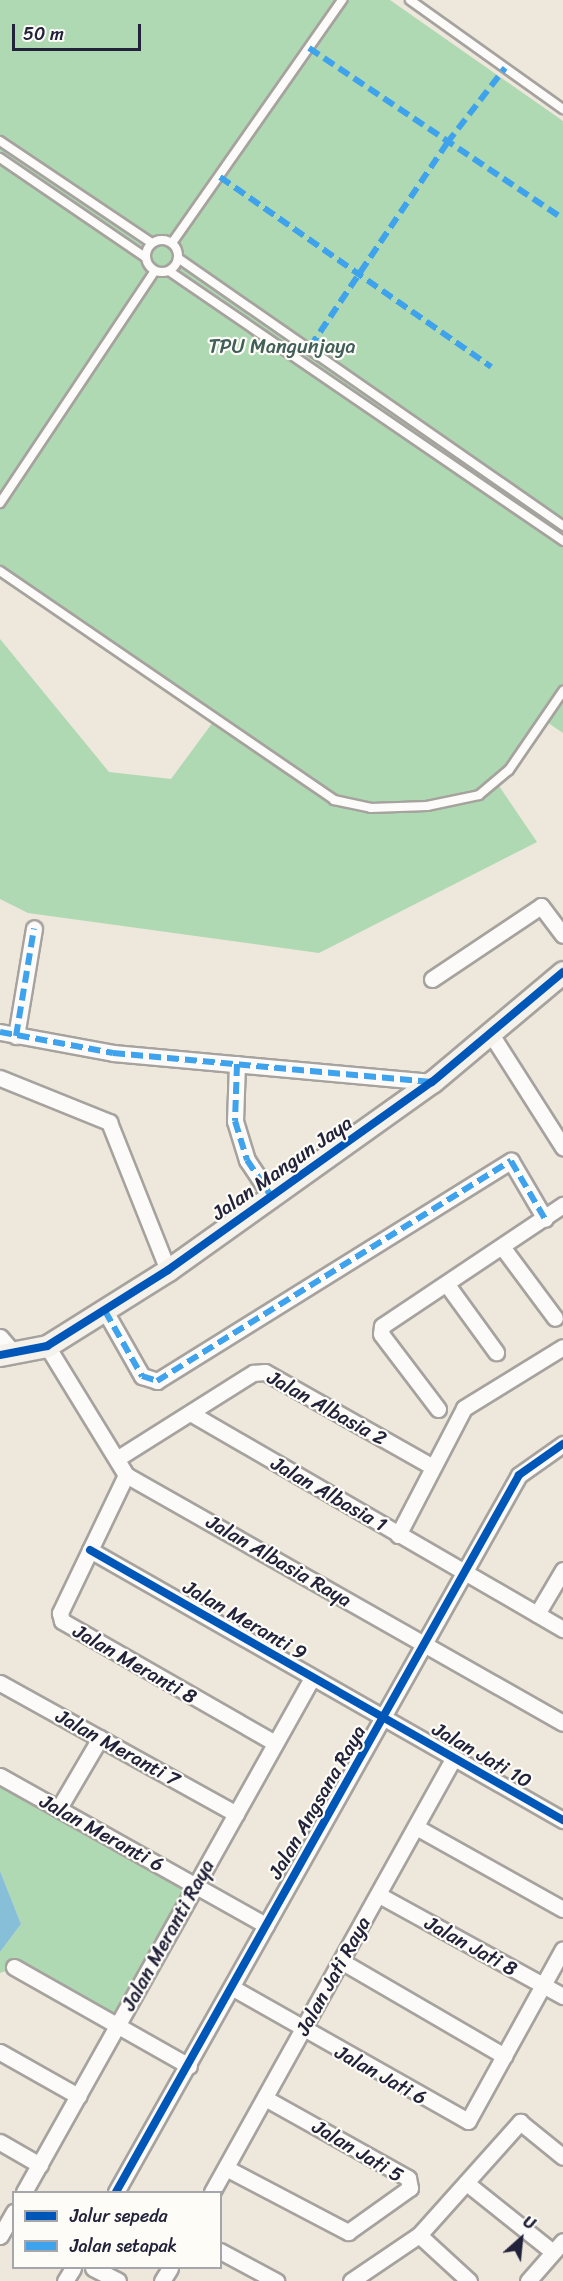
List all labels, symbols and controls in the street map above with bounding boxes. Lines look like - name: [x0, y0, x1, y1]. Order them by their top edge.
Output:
- scale bar: [15, 12, 144, 50]
- text: 50 m: [23, 18, 64, 50]
- park label: TPU Mangunjaya: [208, 334, 356, 358]
- street label: Jalan Mangun Jaya: [208, 1111, 356, 1225]
- street label: Jalan Albasia 2: [264, 1366, 390, 1450]
- street label: Jalan Albasia 1: [267, 1452, 391, 1536]
- street label: Jalan Albasia Raya: [203, 1510, 355, 1612]
- street label: Jalan Meranti 9: [179, 1575, 311, 1665]
- street label: Jalan Meranti 8: [69, 1619, 201, 1709]
- street label: Jalan Meranti 7: [52, 1704, 184, 1792]
- street label: Jalan Jati 10: [428, 1717, 536, 1793]
- street label: Jalan Angsana Raya: [264, 1722, 370, 1882]
- street label: Jalan Meranti 6: [36, 1789, 168, 1877]
- street label: Jalan Meranti Raya: [117, 1856, 219, 2014]
- street label: Jalan Jati 8: [421, 1911, 521, 1981]
- street label: Jalan Jati Raya: [290, 1912, 376, 2040]
- street label: Jalan Jati 6: [331, 2040, 431, 2110]
- street label: Jalan Jati 5: [308, 2114, 408, 2188]
- legend: [12, 2191, 222, 2269]
- text: Jalur sepeda: [70, 2200, 168, 2232]
- text: U: [518, 2207, 541, 2238]
- north arrow: [491, 2209, 551, 2269]
- text: Jalan setapak: [70, 2230, 177, 2262]

